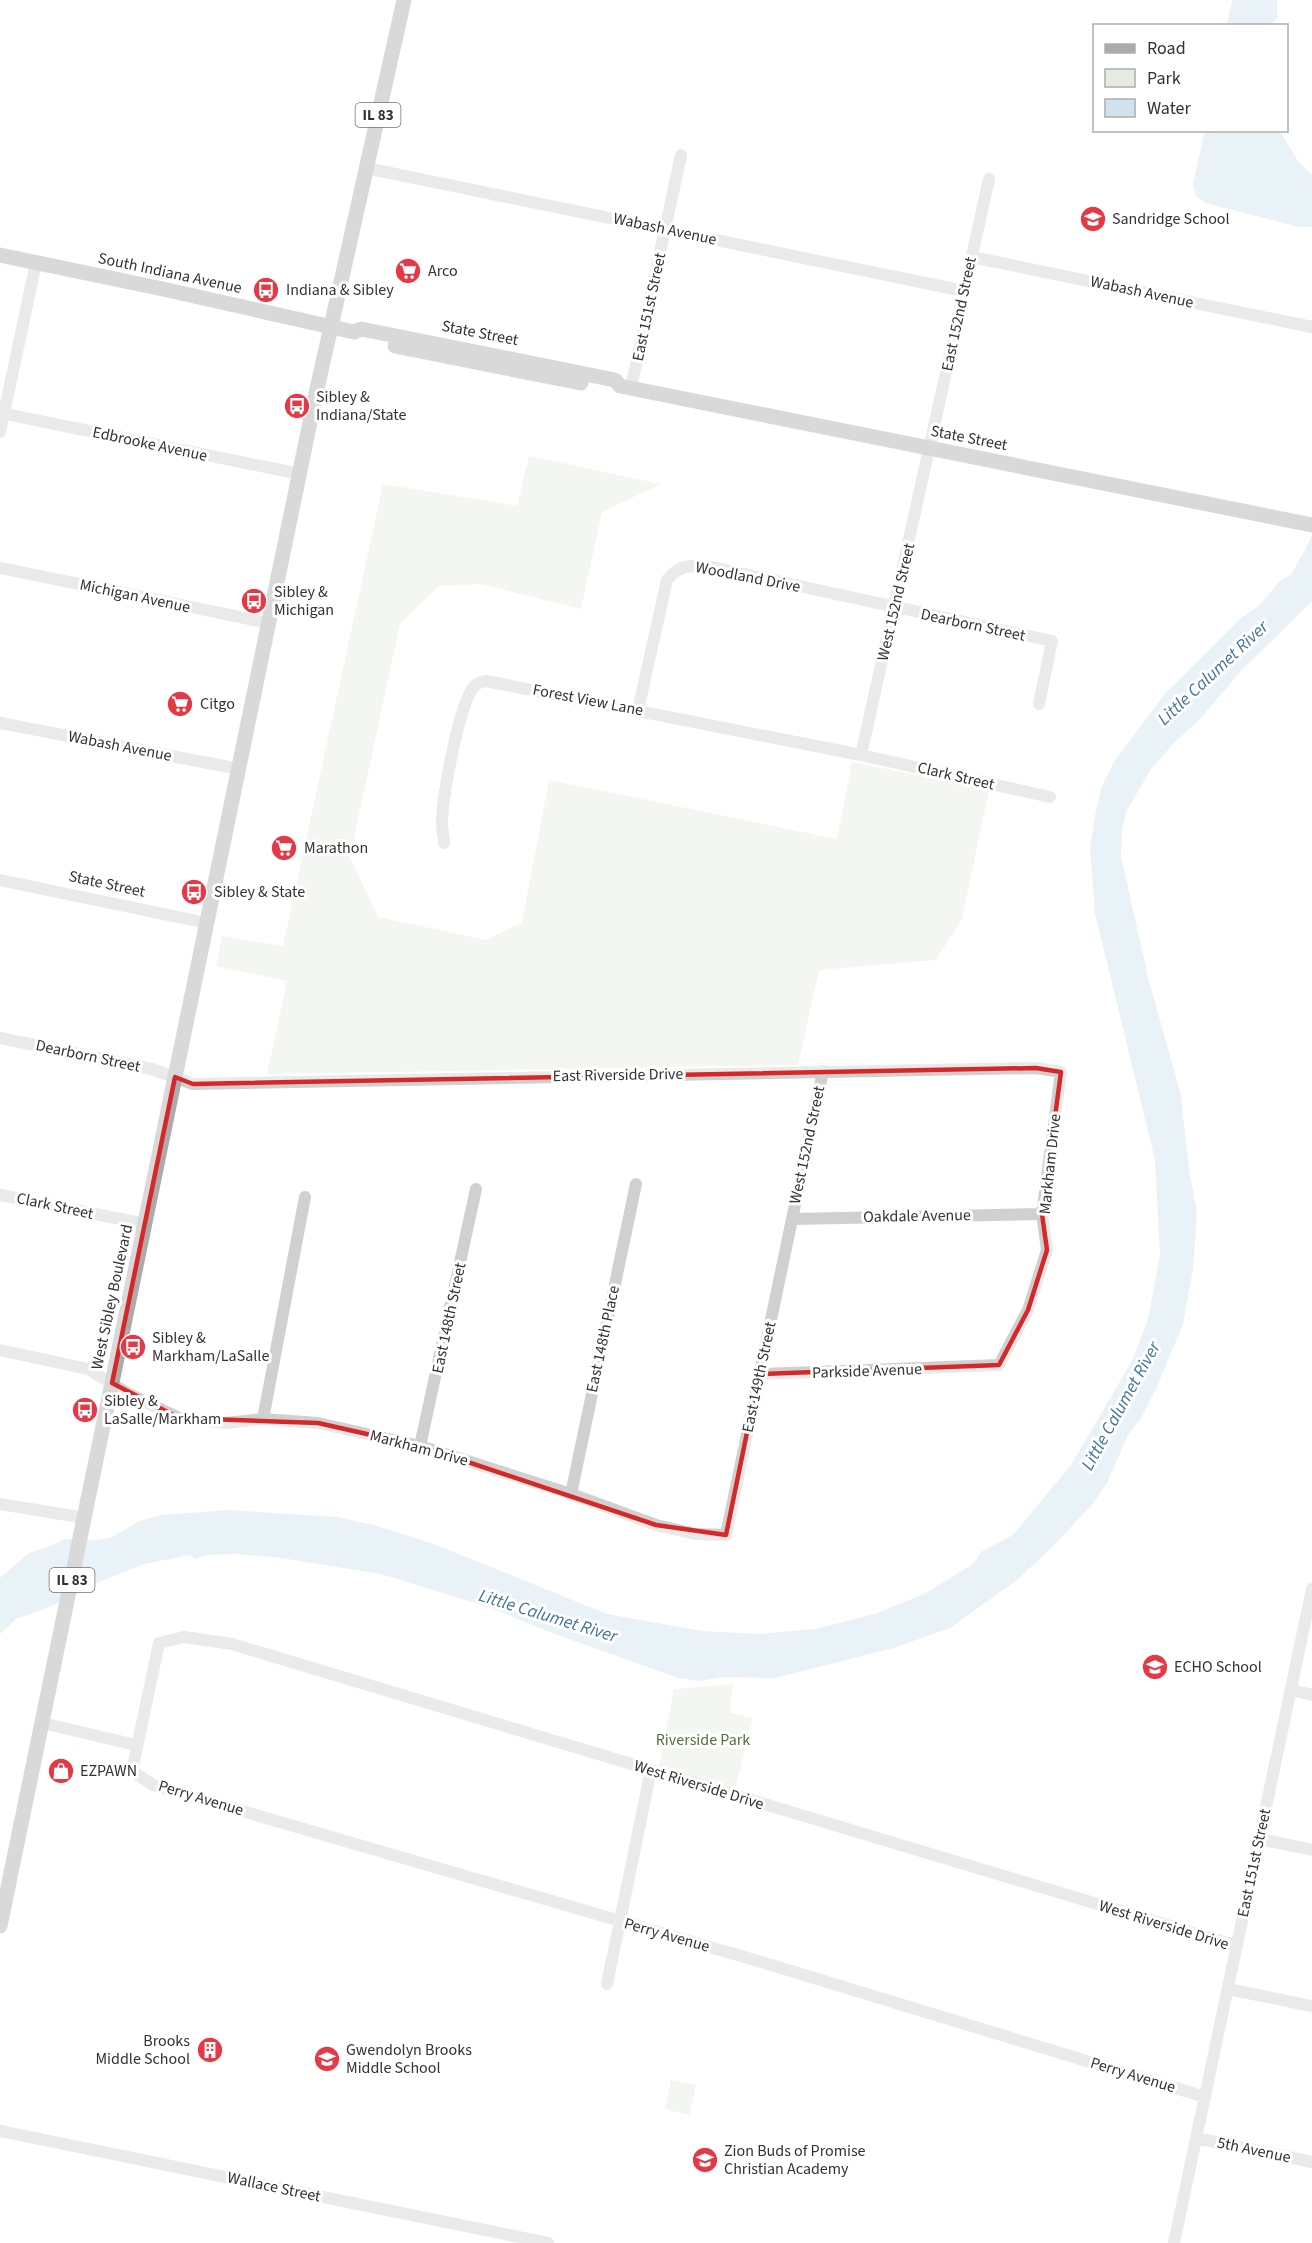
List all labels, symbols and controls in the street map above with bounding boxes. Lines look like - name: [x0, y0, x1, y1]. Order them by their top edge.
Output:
- legend: [1093, 24, 1288, 132]
- text: Road: [1147, 36, 1186, 61]
- text: Park: [1147, 66, 1181, 91]
- text: Water: [1147, 96, 1191, 121]
- road number: IL 83: [356, 103, 400, 127]
- school or university icon: Sandridge School: [1078, 204, 1108, 234]
- street label: Wabash Avenue: [611, 207, 719, 251]
- place label: Sandridge School: [1112, 208, 1230, 230]
- street label: South Indiana Avenue: [96, 247, 244, 299]
- street label: East 151st Street: [627, 250, 671, 363]
- street label: East 152nd Street: [936, 254, 982, 373]
- supermarket icon: Arco: [393, 256, 423, 286]
- place label: Arco: [428, 260, 458, 282]
- street label: Wabash Avenue: [1088, 270, 1196, 314]
- bus stop icon: Indiana & Sibley: [251, 275, 281, 305]
- place label: Indiana & Sibley: [286, 279, 394, 301]
- street label: State Street: [440, 315, 521, 351]
- place label: Sibley & Indiana/State: [316, 386, 407, 426]
- bus stop icon: Sibley & Indiana/State: [282, 391, 312, 421]
- street label: State Street: [929, 420, 1010, 456]
- street label: Edbrooke Avenue: [91, 421, 209, 467]
- street label: West 152nd Street: [872, 540, 920, 663]
- street label: Woodland Drive: [694, 556, 802, 598]
- street label: Michigan Avenue: [78, 574, 192, 618]
- place label: Sibley & Michigan: [274, 581, 334, 621]
- bus stop icon: Sibley & Michigan: [239, 586, 269, 616]
- street label: Dearborn Street: [919, 603, 1028, 647]
- water label: Little Calumet River: [1152, 614, 1275, 731]
- street label: Forest View Lane: [531, 679, 645, 722]
- supermarket icon: Citgo: [165, 689, 195, 719]
- place label: Citgo: [200, 693, 235, 715]
- street label: Wabash Avenue: [66, 725, 174, 767]
- street label: Clark Street: [916, 757, 997, 796]
- supermarket icon: Marathon: [269, 833, 299, 863]
- place label: Marathon: [304, 837, 368, 859]
- street label: State Street: [67, 865, 148, 903]
- bus stop icon: Sibley & State: [179, 877, 209, 907]
- place label: Sibley & State: [214, 881, 305, 903]
- street label: Dearborn Street: [34, 1034, 143, 1078]
- street label: East Riverside Drive: [552, 1063, 684, 1087]
- street label: West 152nd Street: [784, 1083, 830, 1206]
- street label: Markham Drive: [1034, 1113, 1066, 1215]
- street label: Clark Street: [15, 1187, 96, 1225]
- street label: Oakdale Avenue: [863, 1204, 971, 1228]
- street label: West Sibley Boulevard: [86, 1222, 138, 1372]
- street label: East 148th Street: [427, 1260, 472, 1375]
- street label: East 148th Place: [581, 1283, 625, 1394]
- street label: East 149th Street: [737, 1319, 782, 1434]
- place label: Sibley & Markham/LaSalle: [152, 1327, 269, 1367]
- bus stop icon: Sibley & Markham/LaSalle: [118, 1332, 148, 1362]
- water label: Little Calumet River: [1075, 1336, 1167, 1475]
- street label: Parkside Avenue: [812, 1358, 922, 1384]
- place label: Sibley & LaSalle/Markham: [104, 1390, 221, 1430]
- bus stop icon: Sibley & LaSalle/Markham: [70, 1395, 100, 1425]
- street label: Markham Drive: [367, 1424, 471, 1472]
- road number: IL 83: [50, 1568, 94, 1592]
- water label: Little Calumet River: [476, 1583, 621, 1649]
- school or university icon: ECHO School: [1140, 1652, 1170, 1682]
- place label: ECHO School: [1174, 1656, 1262, 1678]
- park label: Riverside Park: [656, 1729, 750, 1751]
- street label: West Riverside Drive: [631, 1755, 767, 1815]
- shop icon: EZPAWN: [46, 1756, 76, 1786]
- place label: EZPAWN: [80, 1760, 137, 1782]
- street label: Perry Avenue: [156, 1775, 246, 1821]
- street label: East 151st Street: [1232, 1806, 1276, 1919]
- street label: West Riverside Drive: [1096, 1895, 1232, 1955]
- street label: Perry Avenue: [622, 1912, 712, 1958]
- place label: Brooks Middle School: [95, 2030, 190, 2070]
- building icon: Brooks Middle School: [195, 2035, 225, 2065]
- place label: Gwendolyn Brooks Middle School: [346, 2039, 472, 2079]
- school or university icon: Gwendolyn Brooks Middle School: [312, 2044, 342, 2074]
- street label: Perry Avenue: [1088, 2052, 1178, 2098]
- street label: 5th Avenue: [1215, 2131, 1293, 2169]
- place label: Zion Buds of Promise Christian Academy: [724, 2140, 866, 2180]
- school or university icon: Zion Buds of Promise Christian Academy: [690, 2145, 720, 2175]
- street label: Wallace Street: [225, 2166, 323, 2208]

